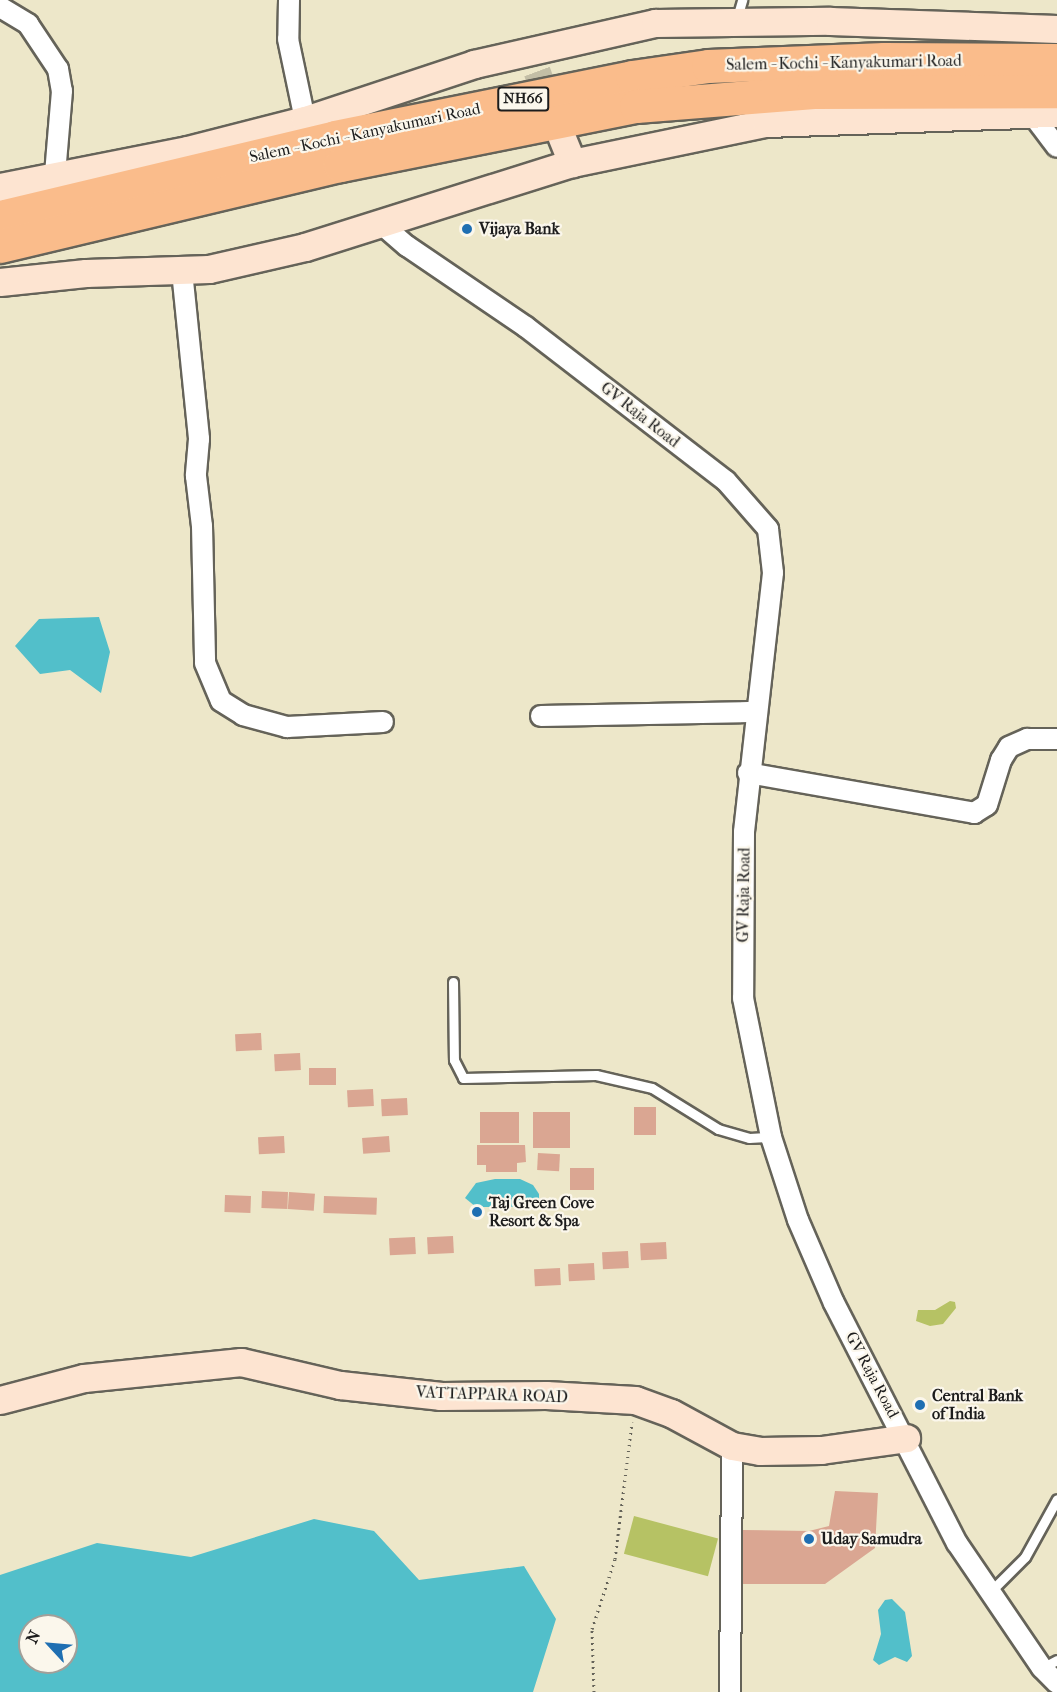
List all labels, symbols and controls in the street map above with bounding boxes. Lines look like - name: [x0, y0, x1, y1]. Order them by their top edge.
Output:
- street label: Salem - Kochi - Kanyakumari Road: [726, 51, 962, 75]
- road number: NH66: [496, 87, 550, 111]
- street label: Salem - Kochi - Kanyakumari Road: [248, 99, 482, 167]
- place label: Vijaya Bank: [479, 219, 560, 239]
- marker: Vijaya Bank: [460, 222, 474, 236]
- street label: GV Raja Road: [597, 378, 683, 452]
- street label: GV Raja Road: [734, 847, 754, 943]
- place label: Taj Green Cove Resort & Spa: [489, 1193, 594, 1231]
- marker: Taj Green Cove Resort & Spa: [470, 1205, 484, 1219]
- street label: GV Raja Road: [841, 1329, 903, 1421]
- street label: VATTAPPARA ROAD: [416, 1383, 568, 1407]
- place label: Central Bank of India: [932, 1386, 1023, 1424]
- marker: Central Bank of India: [913, 1398, 927, 1412]
- place label: Uday Samudra: [821, 1529, 922, 1549]
- marker: Uday Samudra: [802, 1532, 816, 1546]
- north arrow: [18, 1614, 78, 1674]
- text: N: [22, 1627, 44, 1646]

